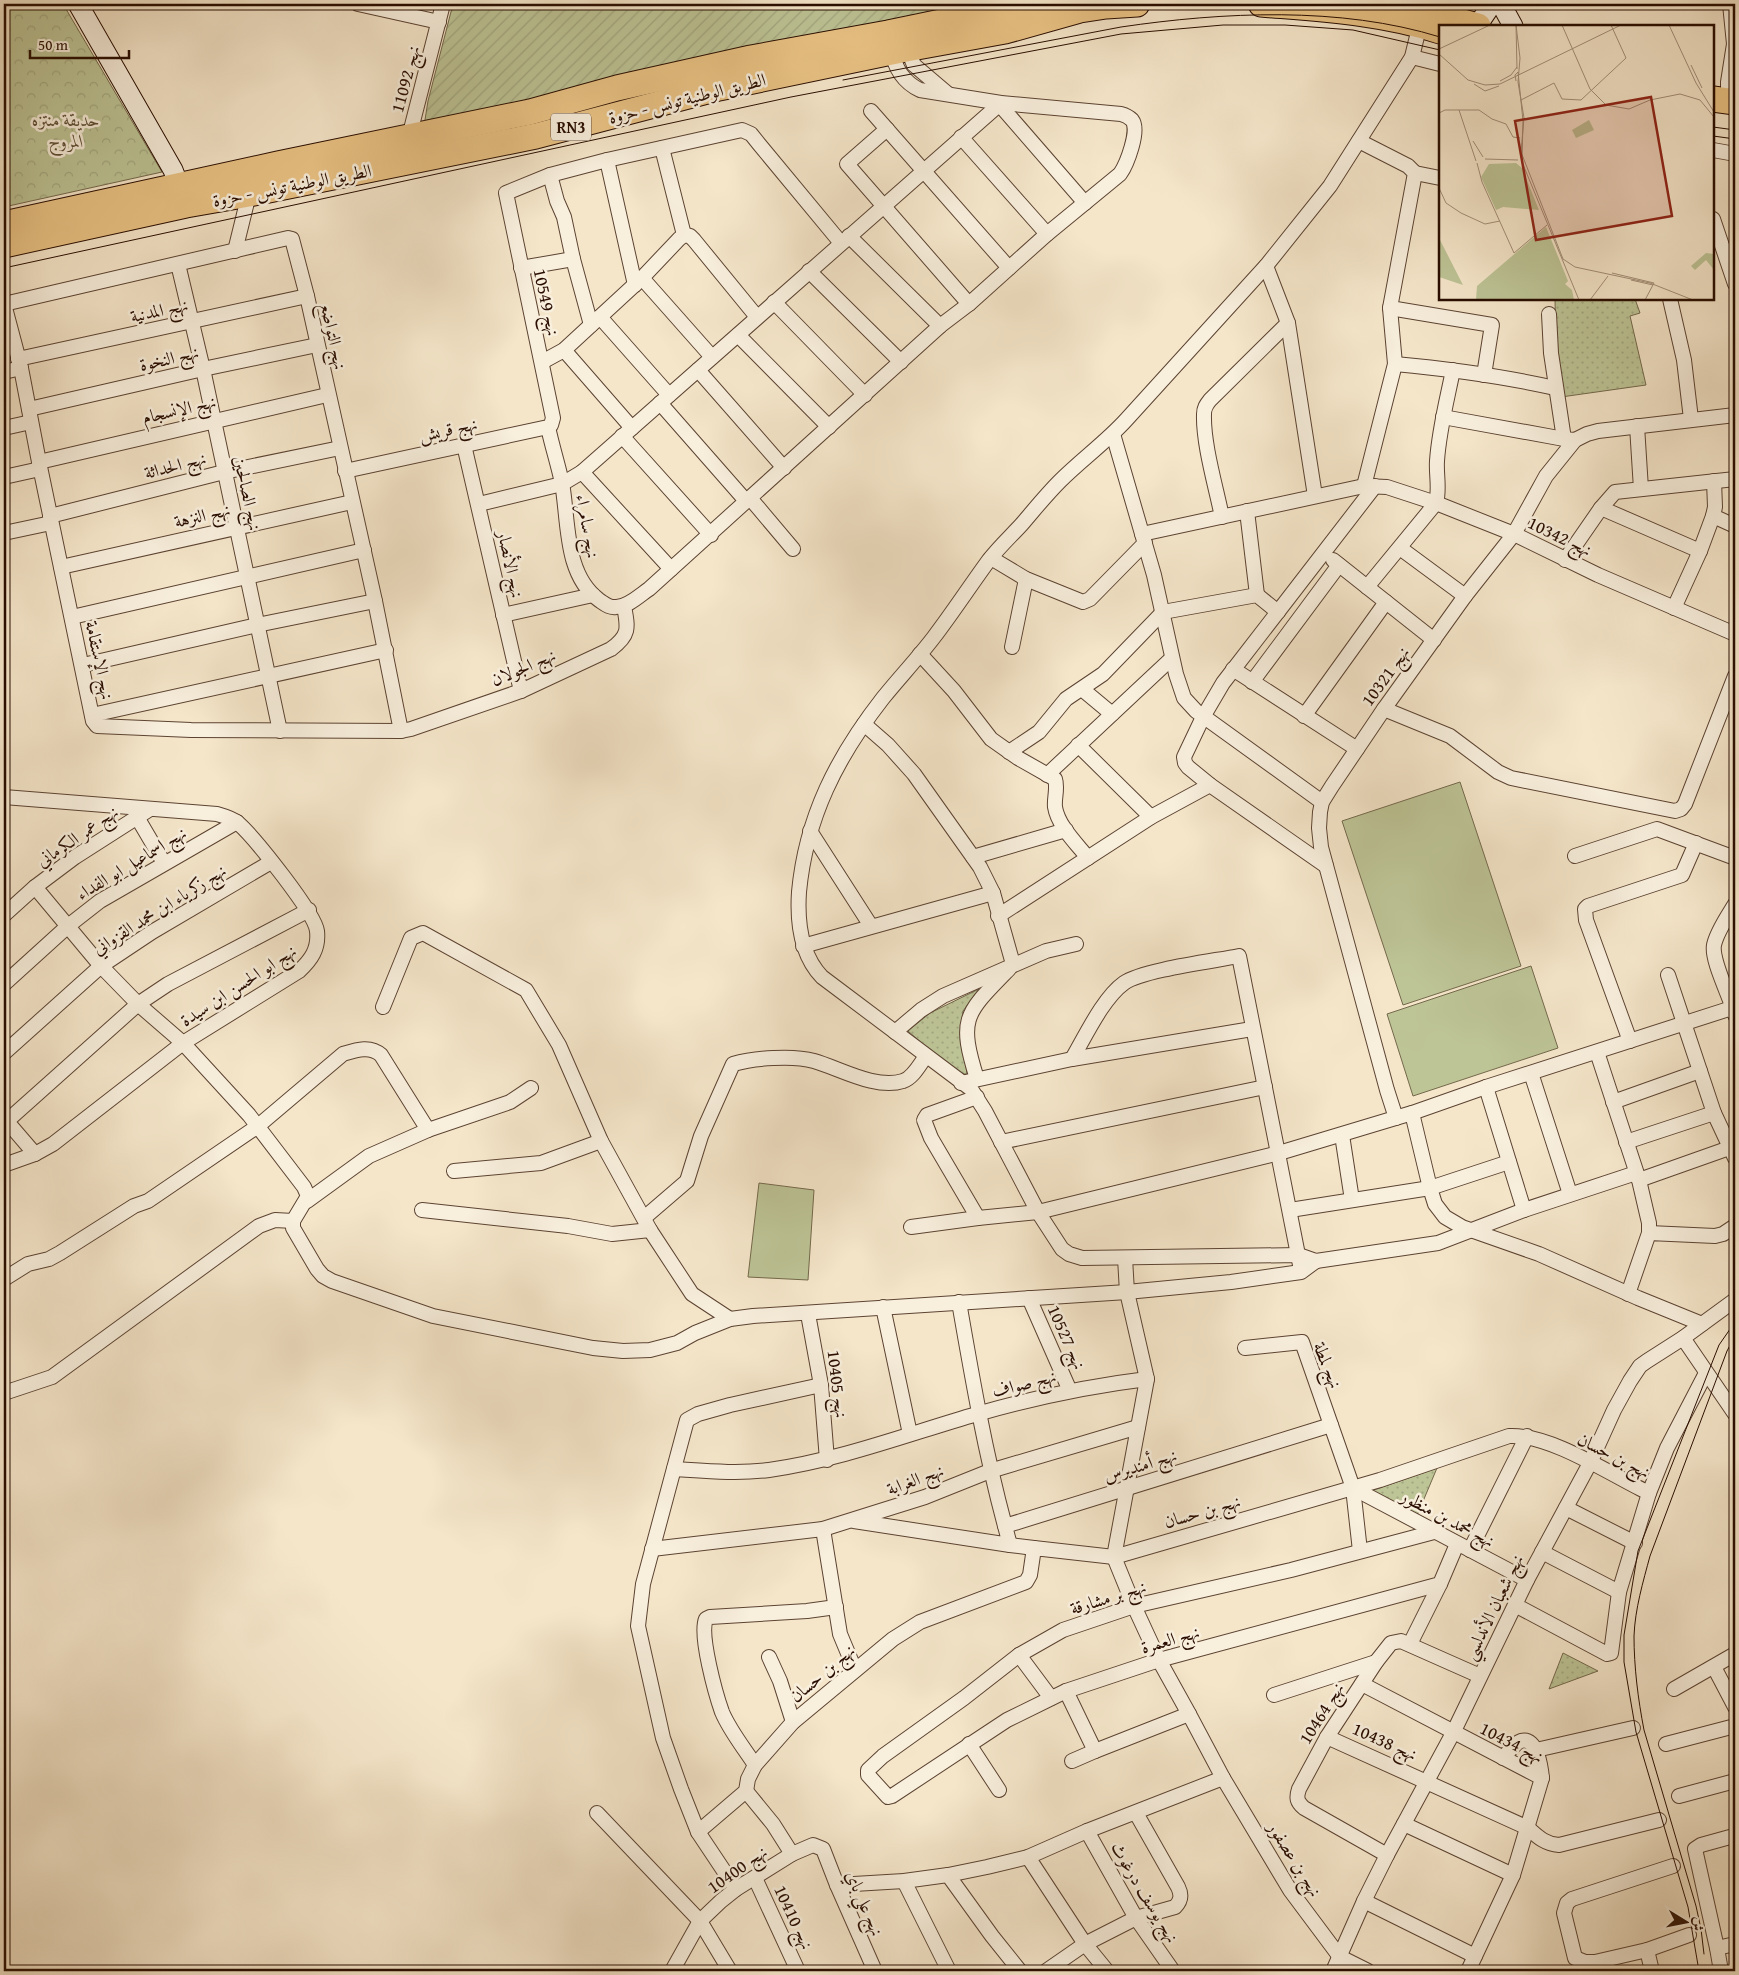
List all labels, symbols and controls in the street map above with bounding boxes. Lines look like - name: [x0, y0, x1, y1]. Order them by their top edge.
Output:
- inset map: [1439, 25, 1714, 300]
- scale bar: [30, 28, 129, 60]
- text: 50 m: [38, 34, 69, 55]
- street label: نهج 11092: [383, 42, 430, 116]
- street label: الطريق الوطنية تونس - حزوة: [605, 65, 769, 131]
- park label: حديقة منتزه المروج: [32, 106, 100, 157]
- road number: RN3: [551, 114, 591, 140]
- street label: الطريق الوطنية تونس - حزوة: [210, 156, 374, 214]
- street label: نهج 10549: [524, 266, 567, 339]
- street label: نهج المدنية: [128, 291, 191, 332]
- street label: نهج التواضع: [311, 300, 354, 373]
- street label: نهج النخوة: [137, 338, 202, 381]
- street label: نهج الإنسجام: [139, 387, 219, 434]
- street label: نهج قريش: [416, 410, 480, 451]
- street label: نهج الحداثة: [141, 444, 210, 489]
- street label: نهج الصالحين: [224, 453, 269, 534]
- street label: نهج سامراء: [566, 492, 607, 561]
- street label: نهج النزهة: [171, 495, 233, 537]
- street label: نهج 10342: [1522, 509, 1597, 566]
- street label: نهج الأنصار: [487, 526, 531, 601]
- street label: نهج الإستقامة: [76, 618, 122, 702]
- street label: نهج 10321: [1354, 640, 1418, 713]
- street label: نهج الجولان: [486, 641, 561, 696]
- street label: نهج عمر الكرماني: [30, 798, 125, 876]
- street label: نهج اسماعيل ابو الفداء: [71, 819, 193, 909]
- street label: نهج زكرياء ابن محمد القزواني: [87, 857, 233, 964]
- street label: نهج ابو الحسن ابن سيدة: [174, 937, 303, 1035]
- street label: نهج 10527: [1038, 1300, 1093, 1375]
- street label: نهج لمطة: [1304, 1338, 1350, 1394]
- street label: نهج 10405: [817, 1348, 856, 1420]
- street label: نهج صواف: [989, 1362, 1060, 1407]
- street label: نهج بن حسان: [1571, 1425, 1655, 1488]
- street label: نهج أمنديرس: [1100, 1441, 1181, 1492]
- street label: نهج الغرابة: [883, 1456, 948, 1505]
- street label: نهج محمد بن منظور: [1393, 1481, 1500, 1557]
- street label: نهج بن حسان: [1160, 1487, 1244, 1538]
- street label: نهج شعبان الأندلسي: [1456, 1549, 1534, 1666]
- street label: نهج بر مشارقة: [1067, 1573, 1150, 1624]
- street label: نهج العمرة: [1138, 1618, 1203, 1663]
- street label: نهج بن حسان: [783, 1637, 863, 1711]
- street label: نهج 10464: [1291, 1677, 1353, 1751]
- street label: نهج 10434: [1474, 1714, 1549, 1772]
- street label: نهج 10438: [1347, 1715, 1422, 1770]
- street label: نهج بن عصفور: [1258, 1814, 1329, 1903]
- street label: نهج يوسف درغوث: [1102, 1836, 1186, 1949]
- street label: نهج 10400: [701, 1838, 774, 1902]
- street label: نهج علي باي: [835, 1866, 891, 1942]
- street label: نهج 10410: [765, 1880, 821, 1955]
- north arrow: [1662, 1898, 1712, 1948]
- text: ش: [1688, 1916, 1710, 1933]

